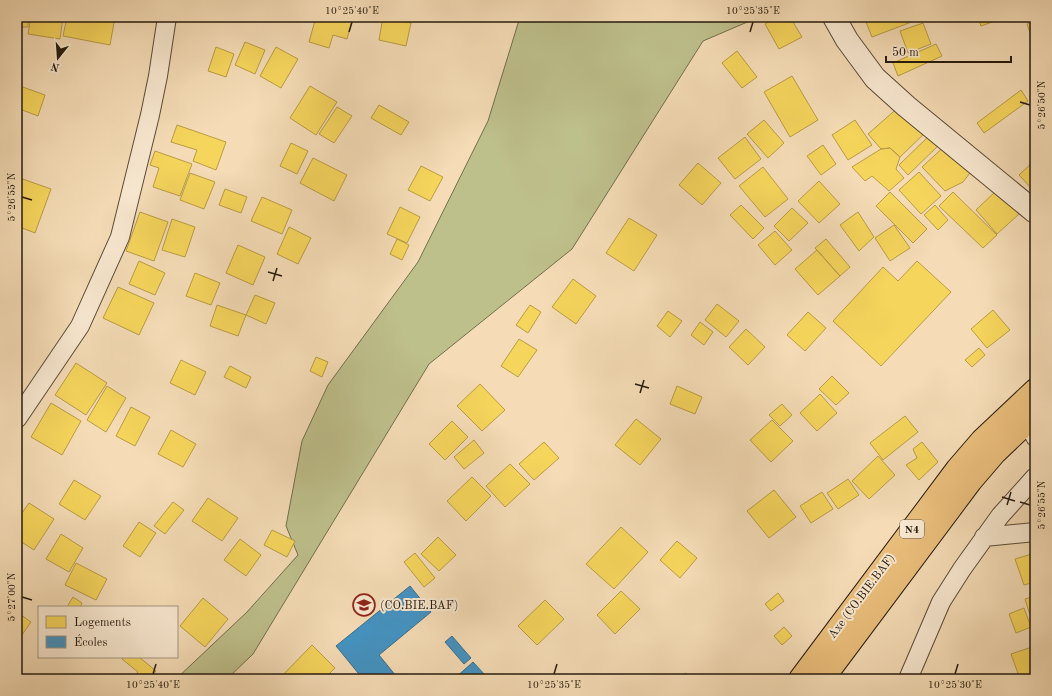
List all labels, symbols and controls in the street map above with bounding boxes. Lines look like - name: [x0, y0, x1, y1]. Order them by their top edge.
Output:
- text: 10°25'40"E: [325, 6, 379, 16]
- text: 10°25'35"E: [726, 6, 780, 16]
- north arrow: [38, 38, 78, 78]
- scale bar: [886, 38, 1011, 64]
- text: 50 m: [892, 46, 919, 59]
- text: N: [49, 59, 61, 73]
- text: 5°26'50"N: [1037, 80, 1047, 129]
- text: 5°26'55"N: [7, 172, 17, 221]
- text: 5°26'55"N: [1037, 480, 1047, 529]
- road number: N4: [900, 520, 924, 538]
- street label: Axe (CO.BIE.BAF): [825, 551, 897, 641]
- text: 5°27'00"N: [7, 572, 17, 621]
- school or university icon: (CO.BIE.BAF): [351, 592, 377, 618]
- place label: (CO.BIE.BAF): [380, 599, 458, 612]
- legend: [38, 606, 178, 658]
- text: Logements: [74, 617, 131, 629]
- text: Écoles: [74, 634, 107, 649]
- text: 10°25'40"E: [126, 680, 180, 690]
- text: 10°25'35"E: [527, 680, 581, 690]
- text: 10°25'30"E: [928, 680, 982, 690]

